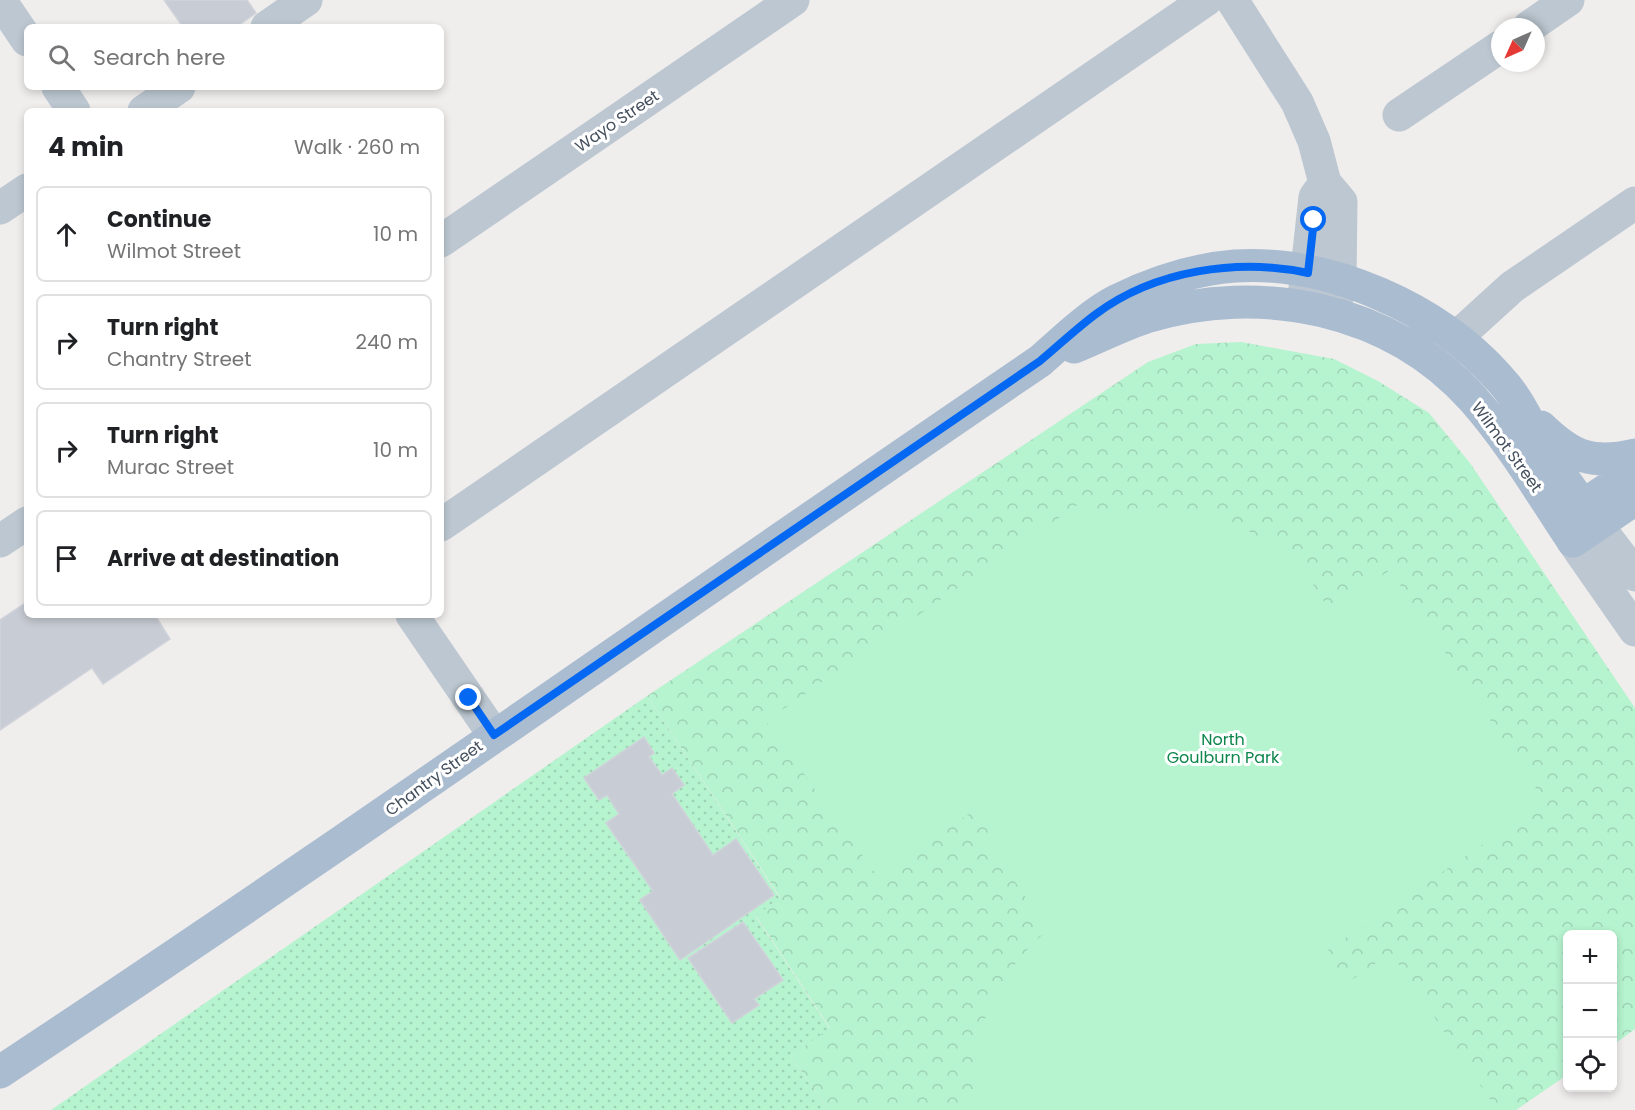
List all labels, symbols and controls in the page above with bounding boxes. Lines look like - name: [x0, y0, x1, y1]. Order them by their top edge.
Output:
- north arrow: [1491, 18, 1545, 72]
- search box: [24, 24, 444, 90]
- icon: search: [45, 41, 78, 74]
- text: Search here: [93, 42, 226, 73]
- street label: Wayo Street: [570, 84, 664, 158]
- text: 4 min: [48, 129, 124, 165]
- text: Walk · 260 m: [294, 133, 420, 161]
- text: Continue: [107, 204, 211, 235]
- route start: [1300, 206, 1326, 232]
- icon: ahead: [50, 218, 83, 251]
- text: 10 m: [373, 220, 418, 248]
- text: Wilmot Street: [107, 237, 241, 265]
- text: Turn right: [107, 312, 218, 343]
- icon: right: [50, 326, 83, 359]
- text: 240 m: [355, 328, 418, 356]
- text: Chantry Street: [107, 345, 251, 373]
- street label: Wilmot Street: [1466, 397, 1548, 497]
- text: Turn right: [107, 420, 218, 451]
- icon: right: [50, 434, 83, 467]
- text: 10 m: [373, 436, 418, 464]
- text: Murac Street: [107, 453, 234, 481]
- icon: arrive: [50, 542, 83, 575]
- text: Arrive at destination: [107, 543, 339, 574]
- route end: [455, 684, 481, 710]
- park label: North Goulburn Park: [1167, 728, 1280, 769]
- street label: Chantry Street: [380, 735, 488, 821]
- map controls: [1563, 930, 1617, 1092]
- button: +: [1563, 930, 1617, 984]
- button: −: [1563, 984, 1617, 1038]
- button: locate: [1563, 1038, 1617, 1092]

